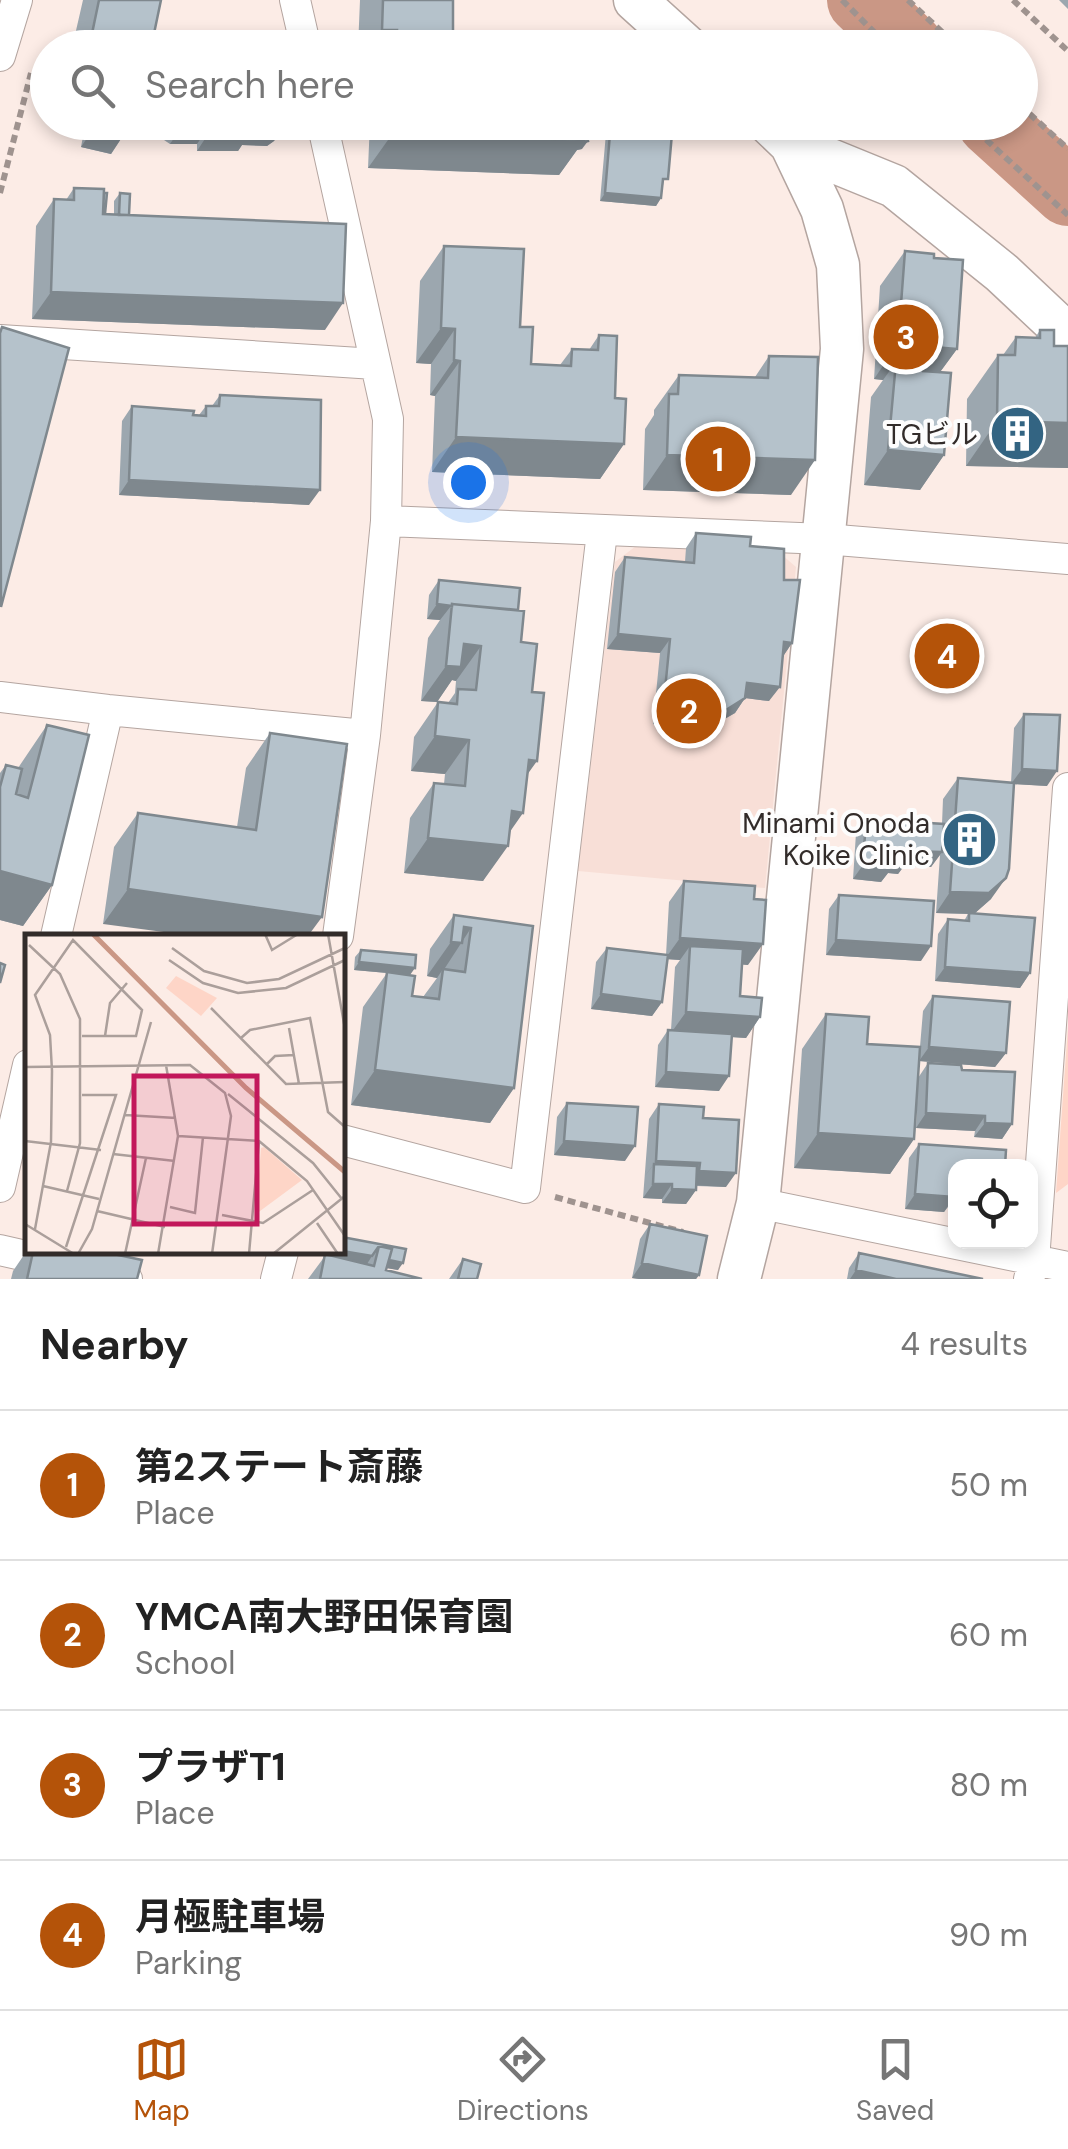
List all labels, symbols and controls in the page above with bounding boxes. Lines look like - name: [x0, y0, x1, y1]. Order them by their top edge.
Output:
- search box: [30, 30, 1038, 140]
- icon: search: [65, 58, 120, 113]
- text: Search here: [145, 60, 355, 110]
- pin: 3: [874, 300, 938, 374]
- building icon: TGビル: [987, 404, 1047, 464]
- place label: TGビル: [886, 416, 978, 453]
- pin: 1: [686, 422, 750, 496]
- your location: [443, 457, 494, 508]
- pin: 4: [914, 618, 980, 694]
- pin: 2: [656, 674, 722, 748]
- place label: Minami Onoda Koike Clinic: [742, 805, 930, 874]
- building icon: Minami Onoda Koike Clinic: [939, 809, 999, 869]
- inset map: [25, 934, 345, 1254]
- map controls: [948, 1159, 1038, 1249]
- button: locate: [948, 1159, 1038, 1249]
- text: Nearby: [40, 1317, 189, 1372]
- text: 4 results: [901, 1323, 1028, 1365]
- text: 第2ステート斎藤: [135, 1442, 423, 1492]
- text: 1: [67, 1464, 78, 1506]
- text: 50 m: [950, 1464, 1028, 1506]
- text: Place: [135, 1492, 215, 1534]
- text: YMCA南大野田保育園: [135, 1592, 514, 1642]
- text: 2: [63, 1614, 82, 1656]
- text: 60 m: [949, 1614, 1028, 1656]
- text: School: [135, 1642, 235, 1684]
- text: プラザT1: [135, 1742, 286, 1792]
- text: 3: [63, 1764, 82, 1806]
- text: 80 m: [950, 1764, 1028, 1806]
- text: Place: [135, 1792, 215, 1834]
- text: 月極駐車場: [135, 1892, 325, 1942]
- text: 4: [62, 1914, 83, 1956]
- text: 90 m: [949, 1914, 1028, 1956]
- text: Parking: [135, 1942, 242, 1984]
- tab: Map: [134, 2032, 190, 2129]
- tab: Directions: [457, 2032, 589, 2129]
- tab: Saved: [856, 2032, 934, 2129]

